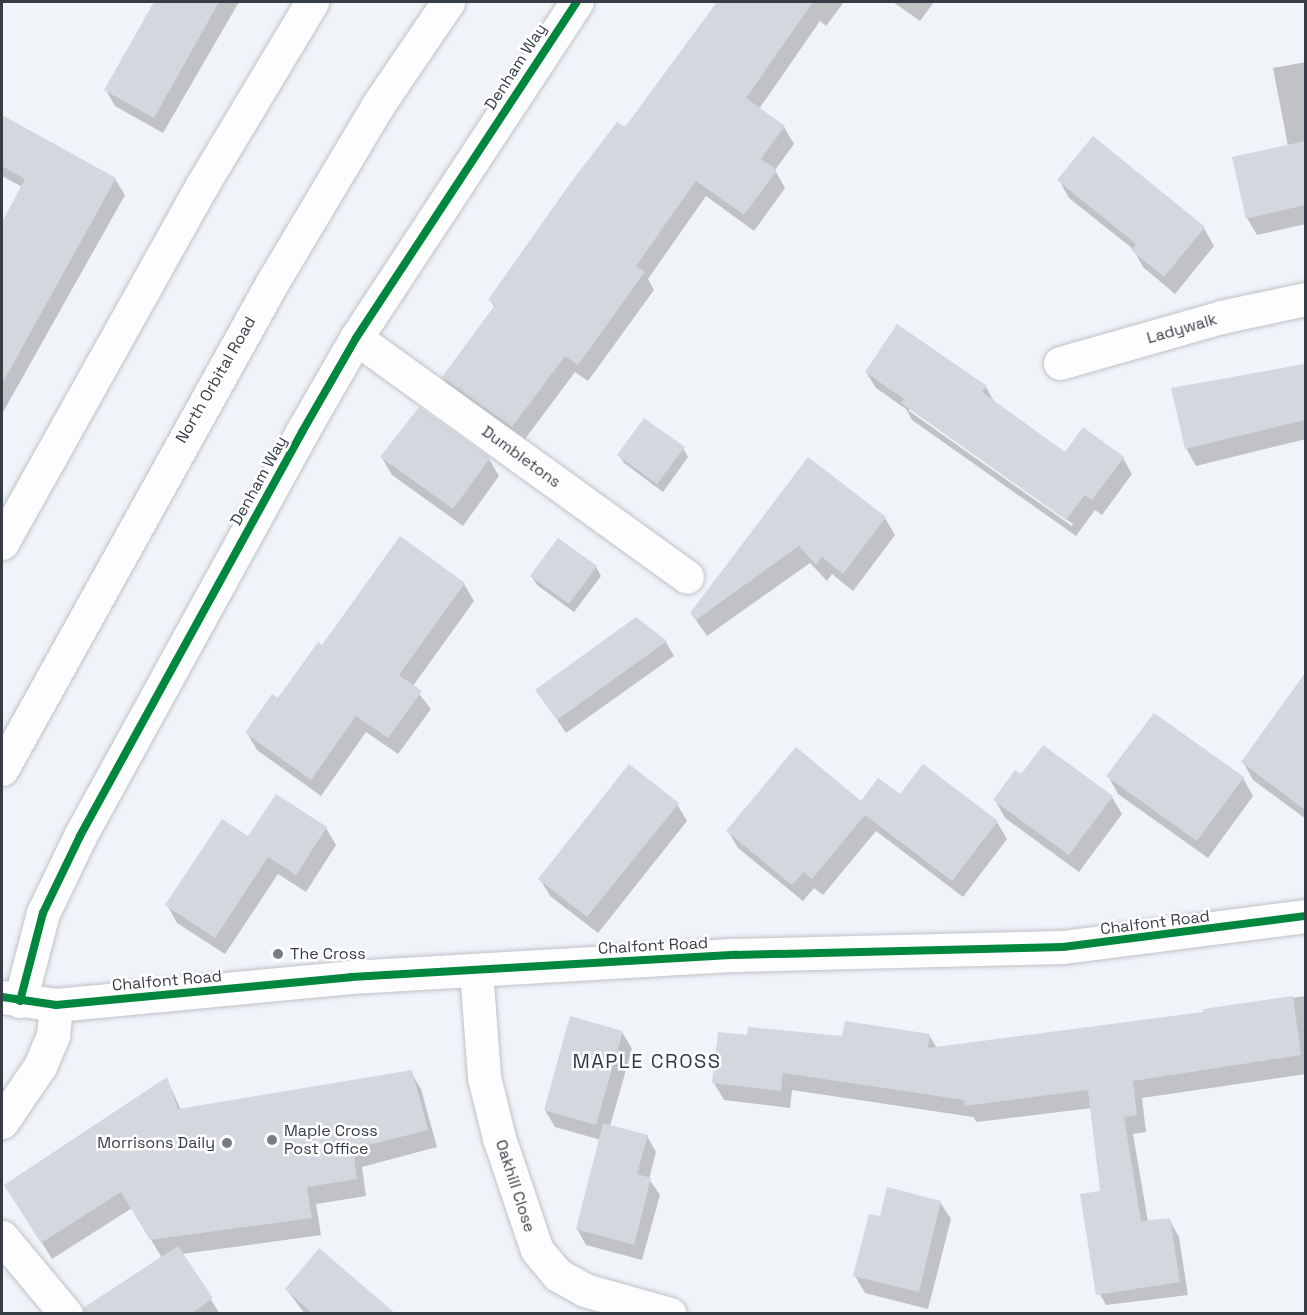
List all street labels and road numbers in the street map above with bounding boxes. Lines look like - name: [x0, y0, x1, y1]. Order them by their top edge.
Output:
- street label: Denham Way: [481, 20, 551, 114]
- street label: Ladywalk: [1145, 310, 1219, 348]
- street label: North Orbital Road: [172, 313, 260, 447]
- street label: Dumbletons: [478, 422, 564, 492]
- street label: Denham Way: [227, 433, 291, 529]
- street label: Chalfont Road: [1099, 907, 1211, 939]
- street label: Chalfont Road: [598, 934, 708, 958]
- street label: Chalfont Road: [111, 967, 223, 995]
- street label: Oakhill Close: [491, 1137, 539, 1235]

